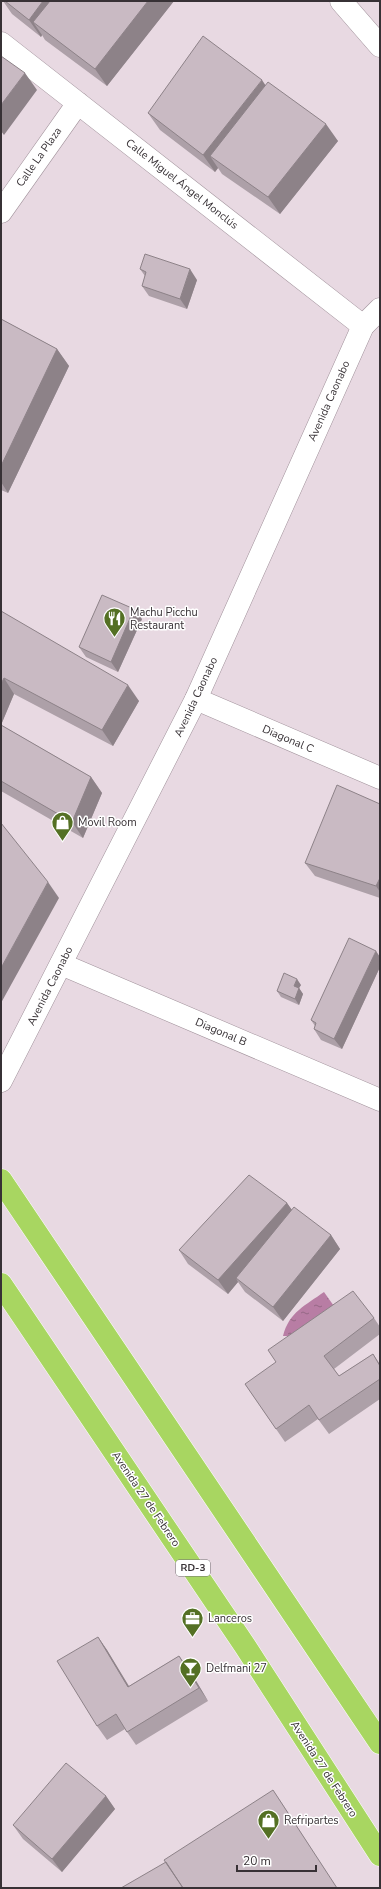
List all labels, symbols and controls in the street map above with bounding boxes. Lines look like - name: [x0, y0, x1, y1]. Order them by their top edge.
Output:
- street label: Calle La Plaza: [13, 124, 65, 190]
- street label: Calle Miguel Ángel Monclús: [123, 135, 242, 233]
- street label: Avenida Caonabo: [304, 358, 354, 444]
- restaurant icon: Machu Picchu Restaurant: [101, 605, 127, 638]
- place label: Machu Picchu Restaurant: [130, 605, 198, 633]
- street label: Avenida Caonabo: [171, 654, 221, 740]
- street label: Diagonal C: [260, 721, 316, 757]
- shop icon: Movil Room: [49, 809, 75, 842]
- place label: Movil Room: [78, 815, 137, 830]
- street label: Avenida Caonabo: [24, 944, 76, 1028]
- street label: Diagonal B: [193, 1014, 249, 1050]
- street label: Avenida 27 de Febrero: [108, 1448, 184, 1550]
- road number: RD-3: [176, 1560, 210, 1576]
- office icon: Lanceros: [180, 1605, 206, 1638]
- place label: Lanceros: [208, 1611, 252, 1626]
- bar icon: Delfmani 27: [178, 1655, 204, 1688]
- place label: Delfmani 27: [206, 1661, 267, 1676]
- street label: Avenida 27 de Febrero: [287, 1718, 361, 1820]
- shop icon: Refripartes: [255, 1807, 281, 1840]
- place label: Refripartes: [284, 1813, 339, 1828]
- scale bar: [237, 1847, 316, 1873]
- text: 20 m: [243, 1853, 271, 1869]

